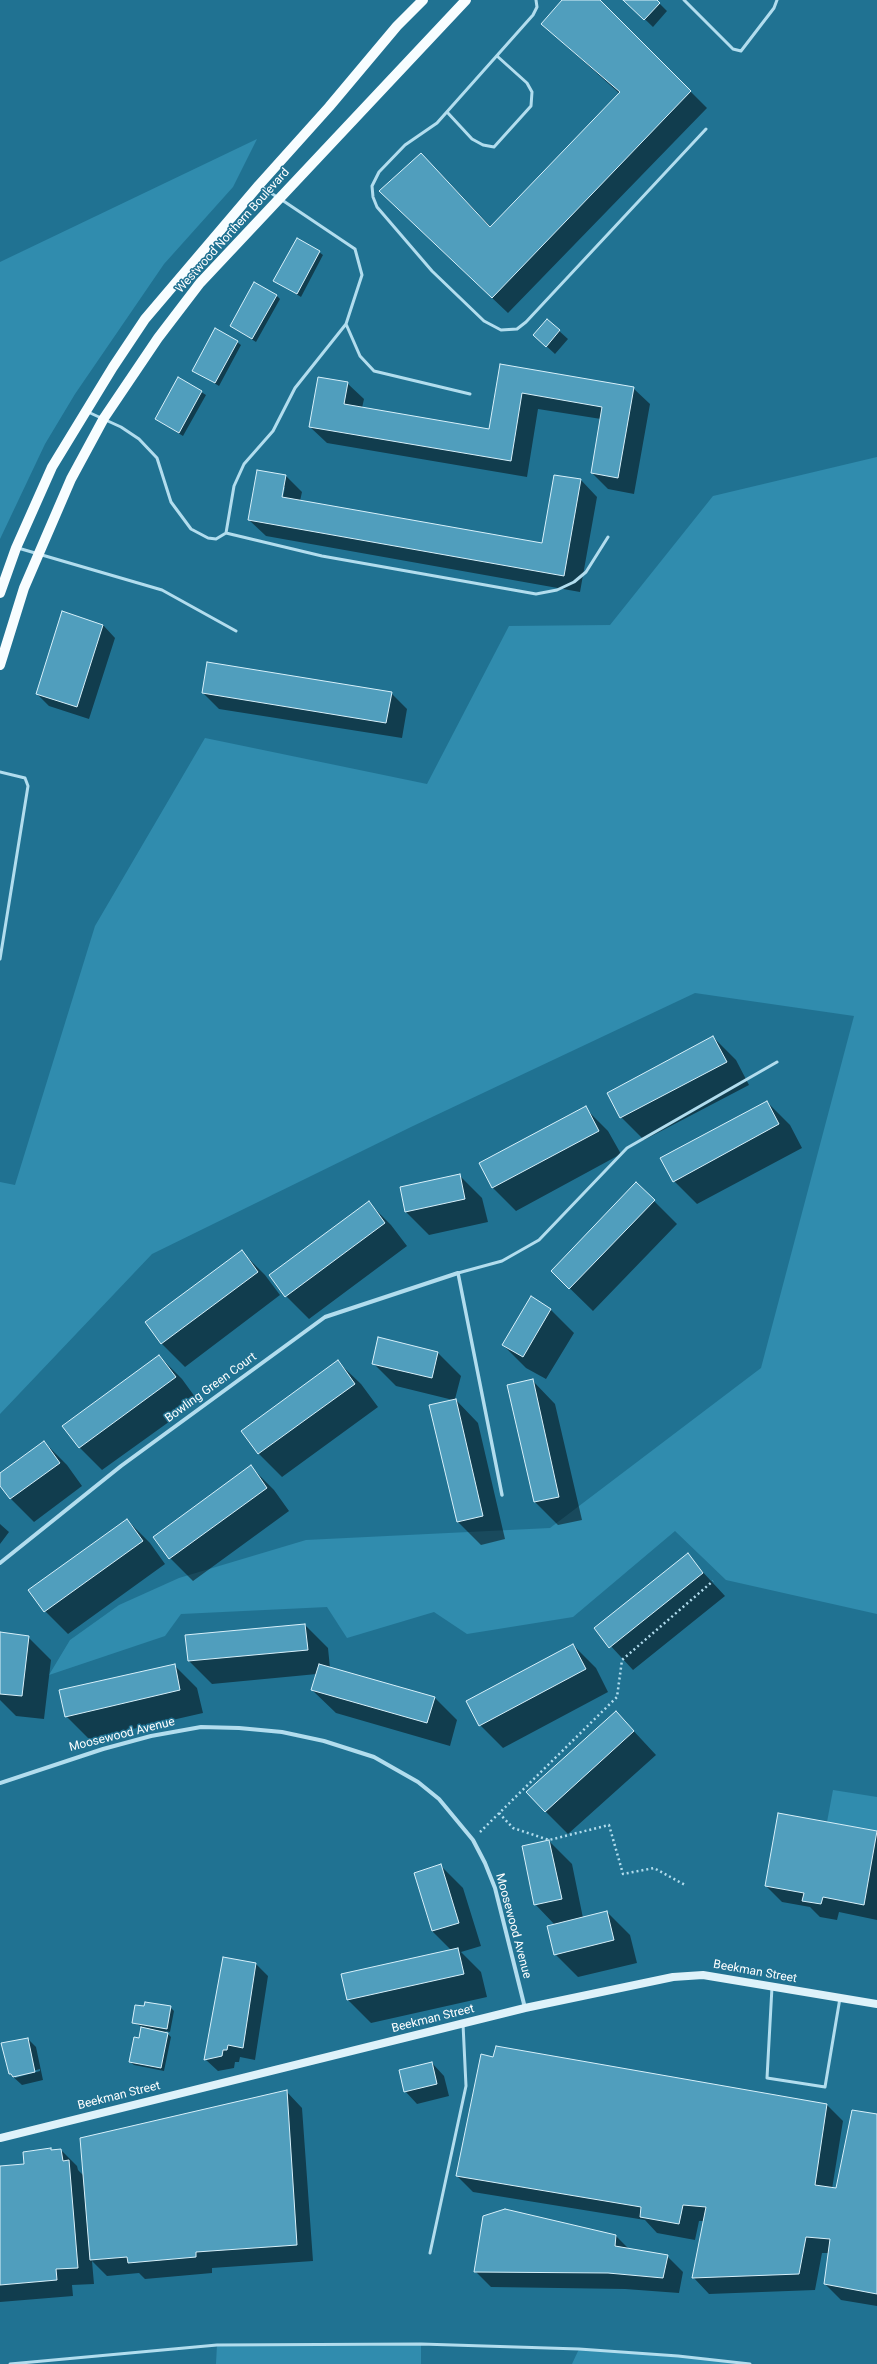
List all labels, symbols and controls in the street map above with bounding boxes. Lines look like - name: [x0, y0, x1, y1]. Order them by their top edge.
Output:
- street label: Westwood Northern Boulevard: [173, 166, 293, 296]
- street label: Bowling Green Court: [162, 1350, 260, 1426]
- street label: Moosewood Avenue: [68, 1715, 176, 1755]
- street label: Moosewood Avenue: [492, 1872, 534, 1980]
- street label: Beekman Street: [712, 1958, 798, 1986]
- street label: Beekman Street: [390, 2002, 476, 2036]
- street label: Beekman Street: [76, 2079, 162, 2113]

